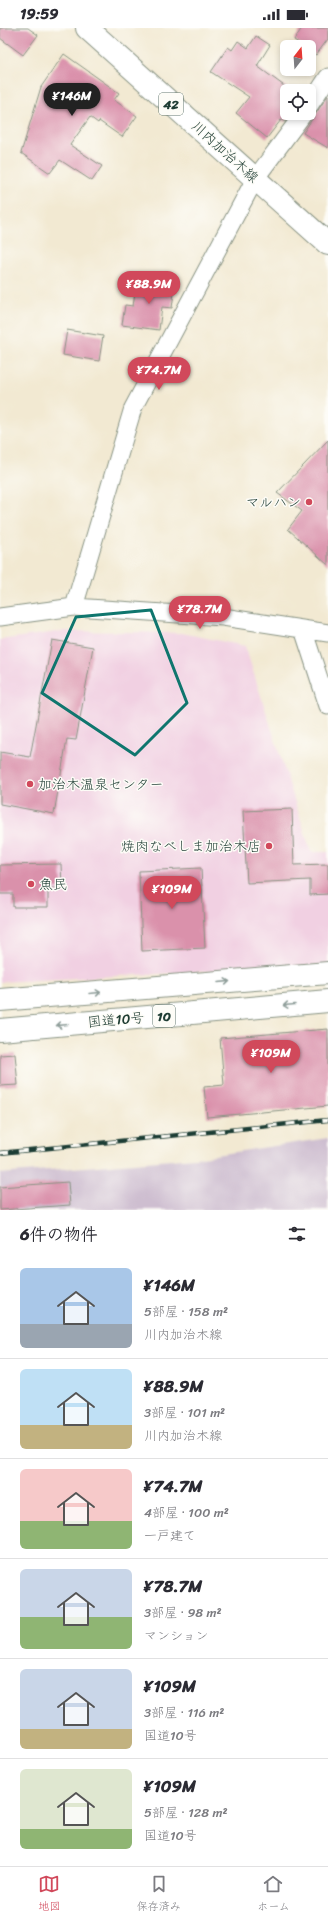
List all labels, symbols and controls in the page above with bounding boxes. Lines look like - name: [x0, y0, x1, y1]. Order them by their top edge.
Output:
- text: 19:59: [20, 1, 59, 27]
- north arrow: [280, 40, 316, 76]
- map controls: [280, 40, 316, 120]
- pin: ¥146M: [44, 83, 100, 117]
- text: ¥146M: [53, 84, 91, 107]
- button: locate: [280, 84, 316, 120]
- road number: 42: [159, 93, 183, 115]
- street label: 川内加治木線: [185, 115, 265, 189]
- pin: ¥88.9M: [116, 271, 182, 305]
- text: ¥88.9M: [126, 272, 172, 295]
- pin: ¥74.7M: [126, 357, 192, 391]
- text: ¥74.7M: [137, 358, 181, 381]
- place label: マルハン: [246, 490, 301, 515]
- marker: マルハン: [304, 497, 314, 507]
- pin: ¥78.7M: [167, 596, 233, 630]
- text: ¥78.7M: [178, 597, 222, 620]
- place label: 加治木温泉センター: [38, 772, 163, 797]
- marker: 加治木温泉センター: [25, 779, 35, 789]
- place label: 焼肉なべしま加治木店: [121, 834, 261, 859]
- marker: 焼肉なべしま加治木店: [264, 841, 274, 851]
- place label: 魚民: [39, 872, 67, 897]
- pin: ¥109M: [144, 876, 200, 910]
- text: ¥109M: [152, 877, 192, 900]
- marker: 魚民: [26, 879, 36, 889]
- one-way arrow: [217, 979, 230, 986]
- one-way arrow: [88, 990, 101, 997]
- one-way arrow: [283, 1001, 296, 1008]
- street label: 国道10号: [87, 1005, 145, 1035]
- road number: 10: [153, 1005, 175, 1027]
- one-way arrow: [56, 1021, 69, 1028]
- pin: ¥109M: [243, 1040, 299, 1074]
- text: ¥109M: [251, 1041, 291, 1064]
- text: 6件の物件: [20, 1219, 98, 1249]
- icon: filters: [286, 1223, 308, 1245]
- text: ¥146M: [144, 1270, 195, 1300]
- icon: home: [52, 1284, 100, 1332]
- text: 5部屋 · 158 m²: [144, 1300, 228, 1323]
- text: 川内加治木線: [144, 1323, 222, 1346]
- text: ¥88.9M: [144, 1371, 203, 1401]
- icon: home: [52, 1385, 100, 1433]
- text: 3部屋 · 101 m²: [144, 1401, 225, 1424]
- text: 川内加治木線: [144, 1424, 222, 1447]
- text: ¥74.7M: [144, 1471, 202, 1501]
- icon: home: [52, 1485, 100, 1533]
- text: 4部屋 · 100 m²: [144, 1501, 229, 1524]
- text: 一戸建て: [144, 1524, 196, 1547]
- text: ¥78.7M: [144, 1571, 202, 1601]
- icon: home: [52, 1585, 100, 1633]
- text: 3部屋 · 98 m²: [144, 1601, 222, 1624]
- text: マンション: [144, 1624, 208, 1647]
- text: ¥109M: [144, 1671, 196, 1701]
- icon: home: [52, 1685, 100, 1733]
- text: 3部屋 · 116 m²: [144, 1701, 224, 1724]
- text: 国道10号: [144, 1724, 197, 1747]
- text: ¥109M: [144, 1771, 196, 1801]
- icon: home: [52, 1785, 100, 1833]
- text: 5部屋 · 128 m²: [144, 1801, 228, 1824]
- text: 国道10号: [144, 1824, 197, 1847]
- tab: 地図: [38, 1873, 60, 1916]
- tab: 保存済み: [137, 1873, 181, 1916]
- tab: ホーム: [257, 1873, 290, 1916]

